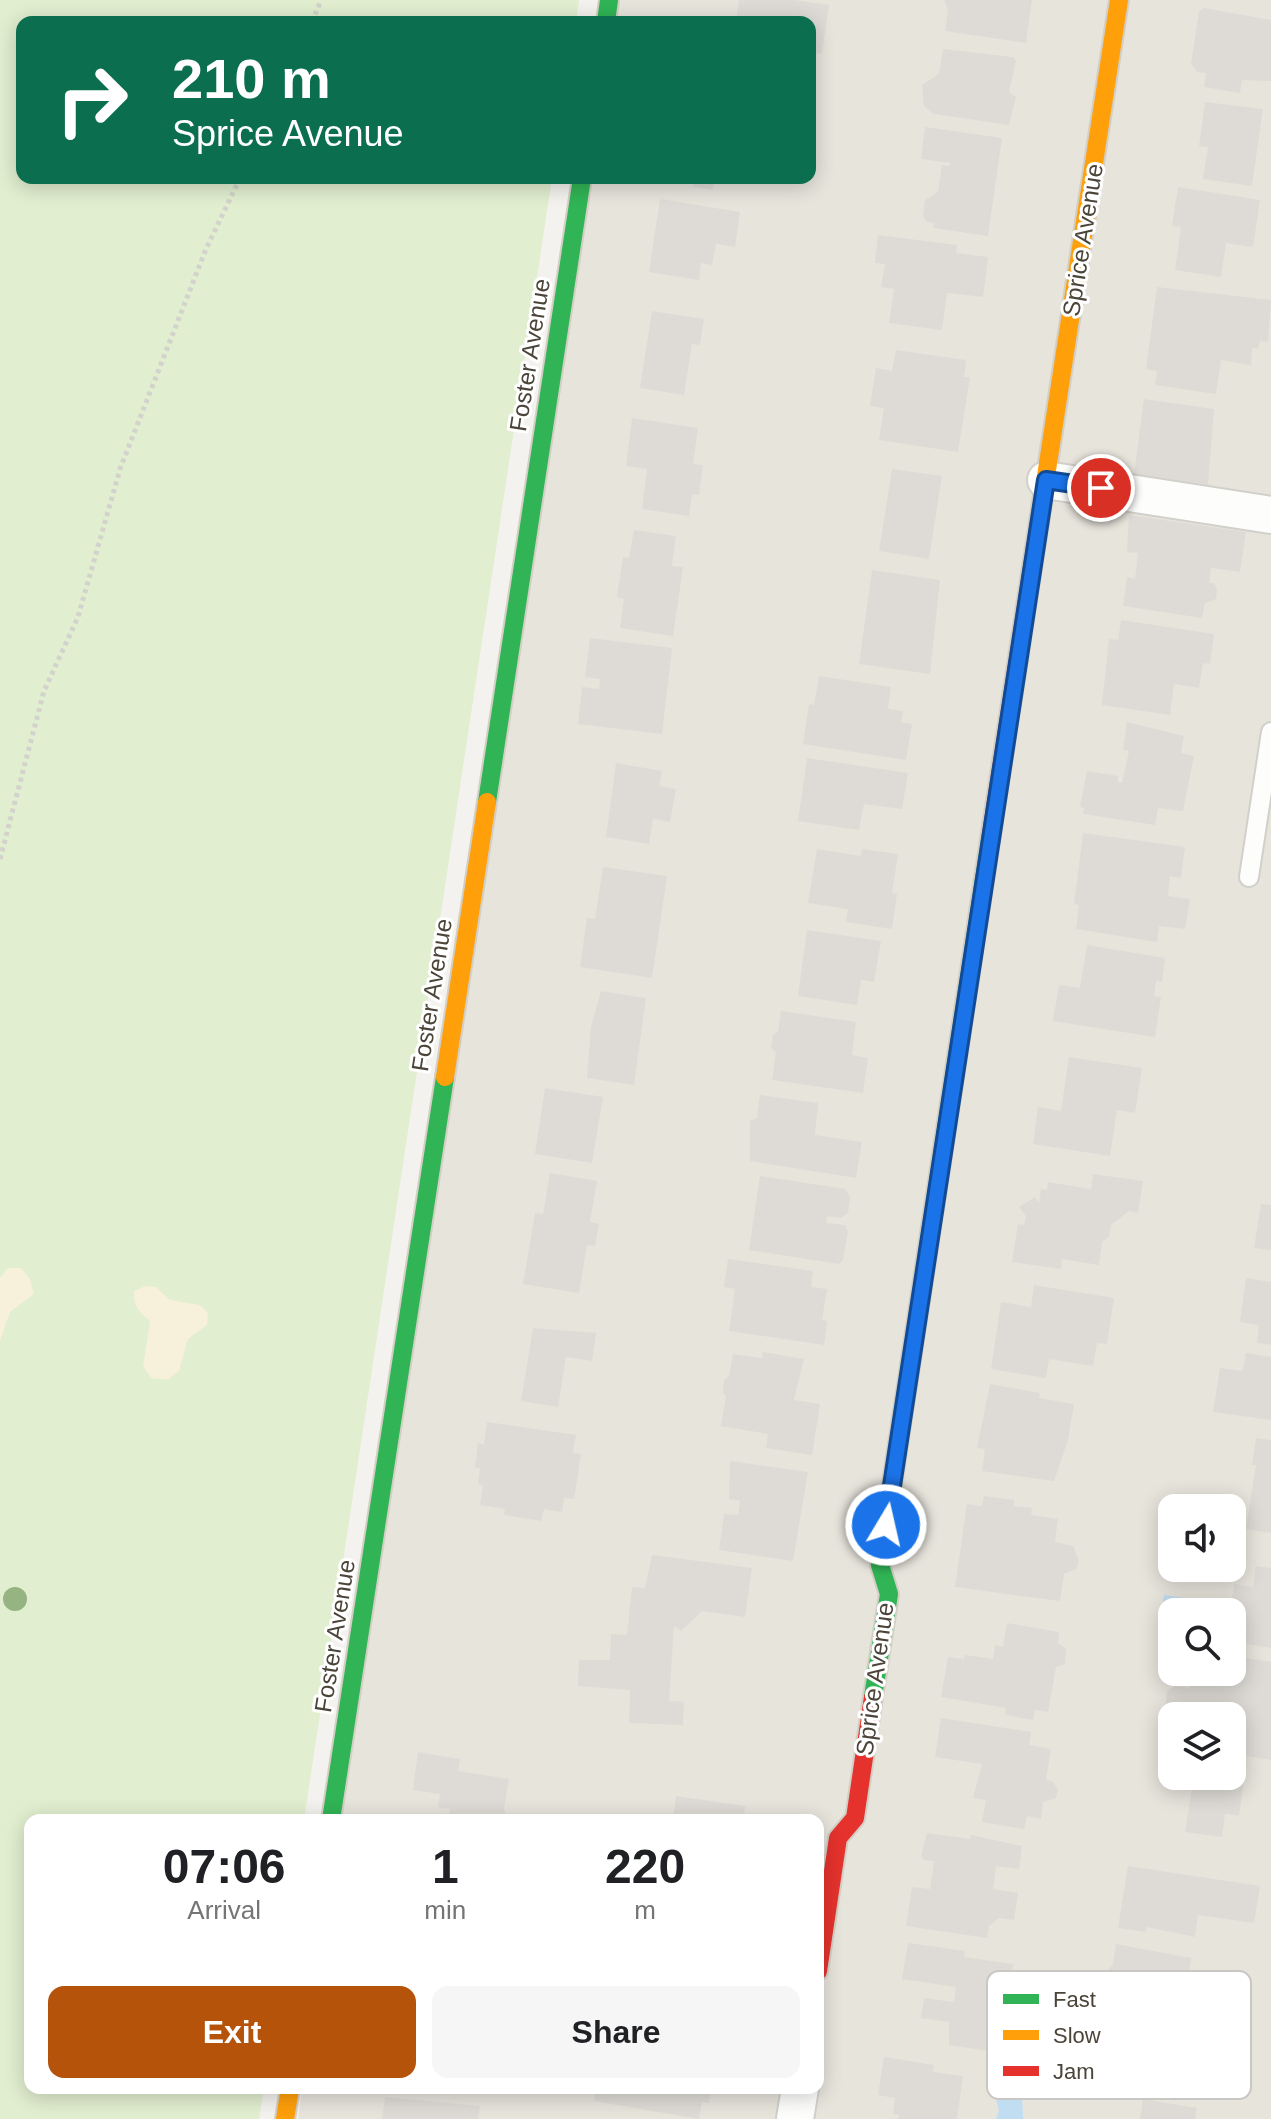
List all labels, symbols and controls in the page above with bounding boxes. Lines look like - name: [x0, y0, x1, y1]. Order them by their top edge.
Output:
- text: 210 m: [172, 47, 331, 110]
- icon: right: [40, 48, 144, 152]
- text: Sprice Avenue: [172, 113, 404, 154]
- street label: Sprice Avenue: [1057, 162, 1108, 318]
- street label: Foster Avenue: [504, 277, 555, 433]
- pin: [1067, 454, 1135, 522]
- icon: arrive: [1079, 466, 1123, 510]
- street label: Foster Avenue: [406, 917, 457, 1073]
- position arrow: [844, 1483, 928, 1567]
- map controls: [1158, 1494, 1246, 1790]
- button: sound: [1158, 1494, 1246, 1582]
- street label: Foster Avenue: [309, 1558, 360, 1714]
- button: search: [1158, 1598, 1246, 1686]
- street label: Sprice Avenue: [850, 1601, 899, 1757]
- button: layers: [1158, 1702, 1246, 1790]
- text: 07:06: [163, 1840, 286, 1893]
- text: 1: [432, 1840, 459, 1893]
- text: 220: [605, 1840, 685, 1893]
- text: Arrival: [187, 1895, 261, 1925]
- text: min: [424, 1895, 466, 1925]
- text: m: [634, 1895, 656, 1925]
- legend: [987, 1971, 1251, 2099]
- button: Exit: [48, 1986, 416, 2078]
- button: Share: [432, 1986, 800, 2078]
- text: Fast: [1053, 1987, 1096, 2012]
- text: Slow: [1053, 2023, 1101, 2048]
- text: Jam: [1053, 2059, 1095, 2084]

